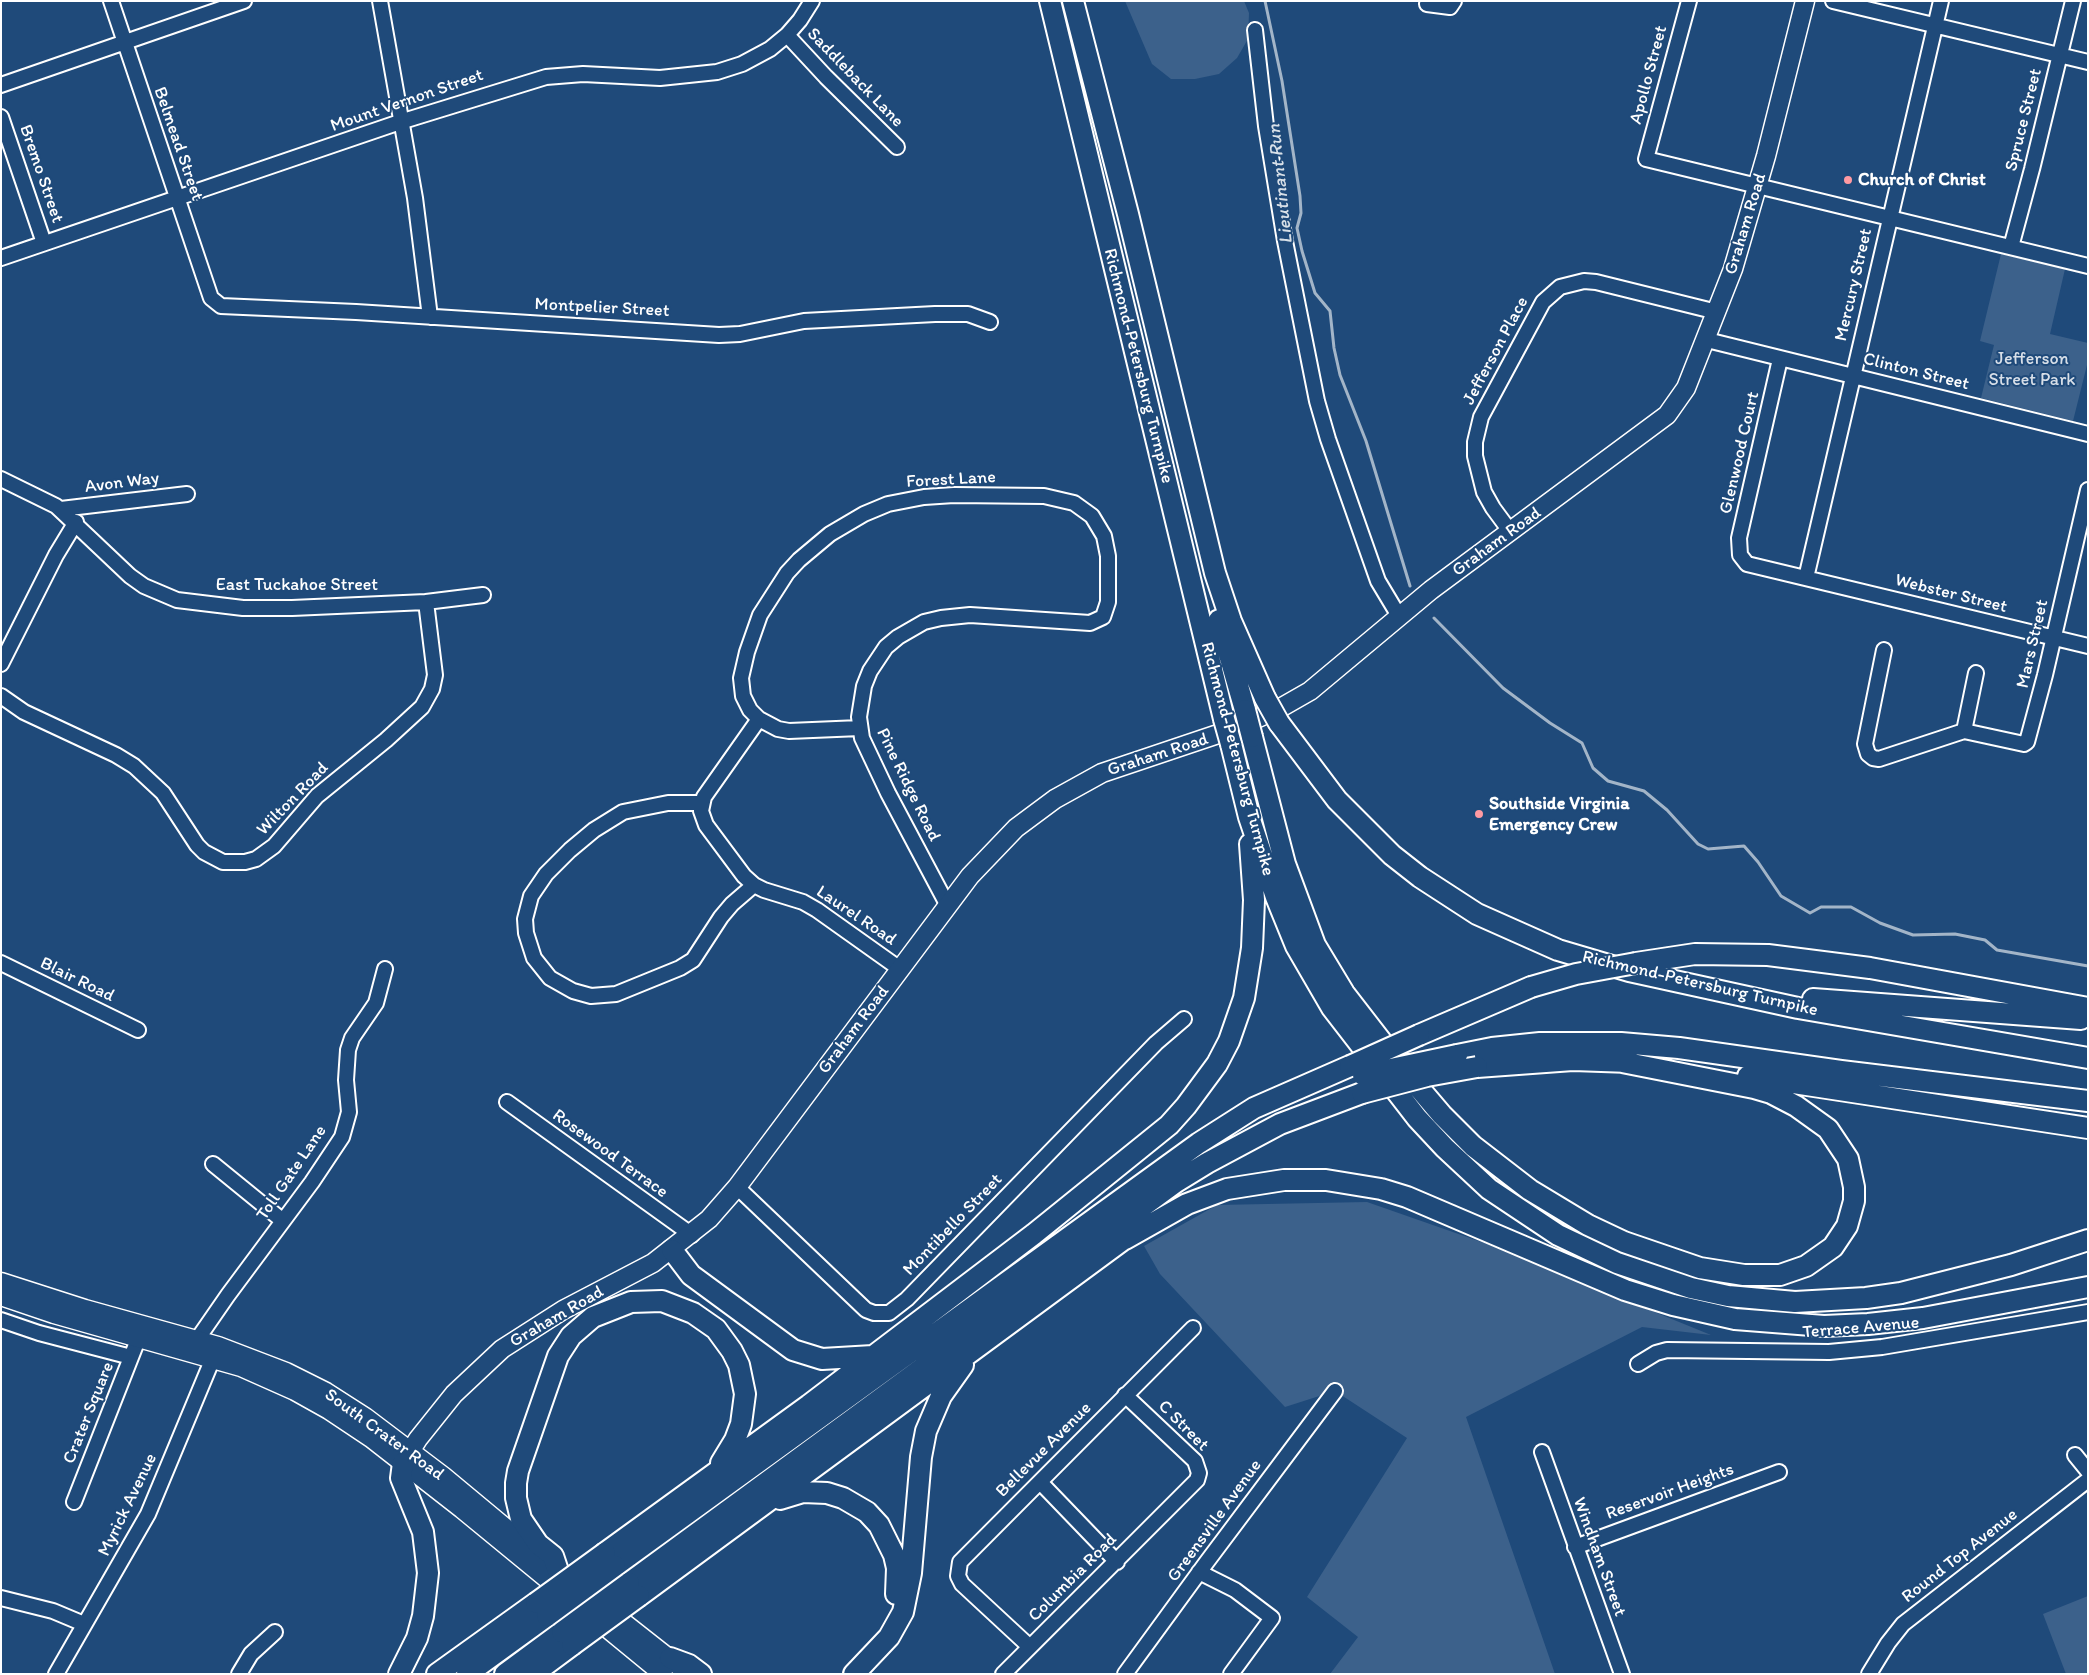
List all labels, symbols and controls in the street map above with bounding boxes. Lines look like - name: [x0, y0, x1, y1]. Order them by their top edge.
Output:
- street label: Apollo Street: [1625, 23, 1673, 127]
- street label: Saddleback Lane: [802, 24, 908, 132]
- street label: Mount Vernon Street: [328, 65, 486, 137]
- street label: Spruce Street: [2001, 66, 2047, 174]
- street label: Belmead Street: [148, 84, 208, 204]
- street label: Bremo Street: [14, 122, 68, 226]
- water label: Lieutinant Run: [1263, 123, 1299, 245]
- place label: Church of Christ: [1858, 169, 1986, 191]
- street label: Graham Road: [1720, 171, 1772, 277]
- marker: Church of Christ: [1842, 174, 1854, 186]
- street label: Mercury Street: [1831, 226, 1877, 344]
- street label: Richmond-Petersburg Turnpike: [1098, 246, 1178, 486]
- street label: Jefferson Place: [1459, 293, 1533, 409]
- street label: Montpelier Street: [534, 294, 670, 322]
- street label: Clinton Street: [1861, 348, 1971, 396]
- park label: Jefferson Street Park: [1988, 348, 2076, 390]
- street label: Glenwood Court: [1715, 390, 1765, 516]
- street label: Forest Lane: [906, 467, 996, 493]
- street label: Avon Way: [84, 468, 160, 498]
- street label: Graham Road: [1448, 502, 1546, 582]
- street label: Webster Street: [1893, 570, 2009, 618]
- street label: East Tuckahoe Street: [216, 574, 378, 596]
- street label: Mars Street: [2012, 598, 2054, 690]
- street label: Richmond-Petersburg Turnpike: [1195, 640, 1279, 878]
- street label: Pine Ridge Road: [871, 725, 945, 845]
- street label: Graham Road: [1105, 729, 1211, 781]
- street label: Wilton Road: [253, 758, 333, 840]
- place label: Southside Virginia Emergency Crew: [1489, 793, 1630, 836]
- marker: Southside Virginia Emergency Crew: [1473, 808, 1485, 820]
- street label: Laurel Road: [812, 881, 900, 951]
- street label: Richmond-Petersburg Turnpike: [1580, 946, 1820, 1022]
- street label: Blair Road: [36, 953, 118, 1007]
- street label: Graham Road: [814, 982, 894, 1078]
- street label: Rosewood Terrace: [548, 1105, 672, 1203]
- street label: Toll Gate Lane: [252, 1121, 332, 1225]
- street label: Montibello Street: [899, 1169, 1007, 1281]
- street label: Graham Road: [506, 1281, 608, 1353]
- street label: Terrace Avenue: [1802, 1312, 1920, 1344]
- street label: Crater Square: [59, 1359, 119, 1467]
- street label: South Crater Road: [320, 1384, 448, 1486]
- street label: C Street: [1153, 1396, 1213, 1456]
- street label: Bellevue Avenue: [992, 1398, 1096, 1502]
- street label: Myrick Avenue: [94, 1450, 162, 1560]
- street label: Greensville Avenue: [1163, 1455, 1267, 1587]
- street label: Reservoir Heights: [1603, 1459, 1737, 1525]
- street label: Windham Street: [1567, 1495, 1631, 1619]
- street label: Round Top Avenue: [1898, 1504, 2022, 1608]
- street label: Columbia Road: [1024, 1529, 1122, 1627]

